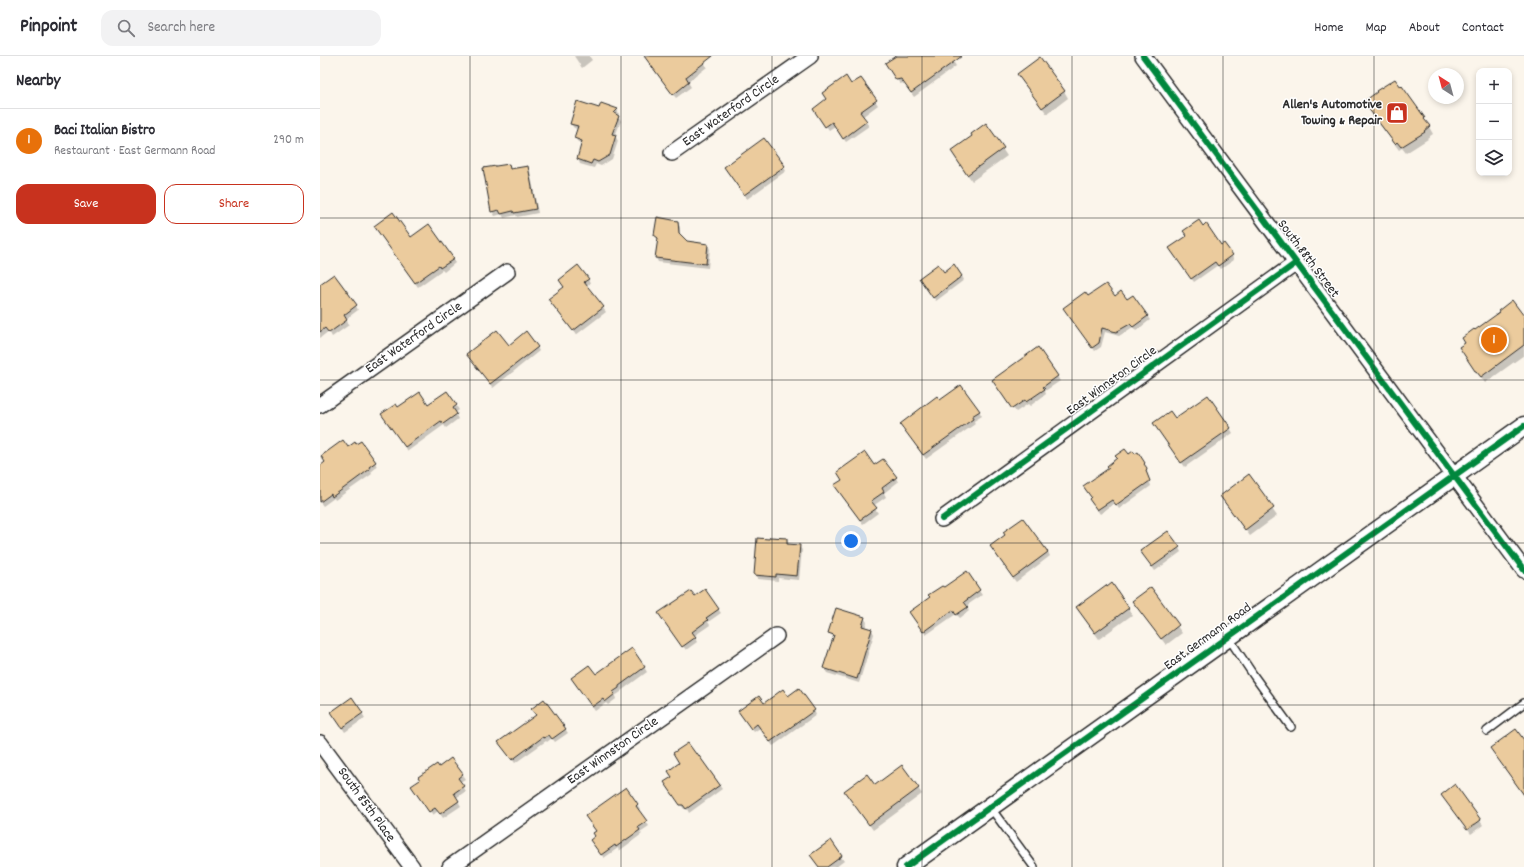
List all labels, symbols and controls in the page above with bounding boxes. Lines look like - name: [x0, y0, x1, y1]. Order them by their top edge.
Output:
- search box: [101, 10, 381, 46]
- text: Pinpoint: [20, 14, 77, 41]
- icon: search: [115, 17, 137, 39]
- text: Search here: [147, 17, 215, 39]
- text: Home: [1314, 18, 1343, 38]
- text: Map: [1365, 18, 1387, 38]
- text: About: [1409, 18, 1440, 38]
- text: Contact: [1462, 18, 1504, 38]
- north arrow: [1428, 68, 1464, 104]
- map controls: [1476, 68, 1512, 176]
- button: +: [1476, 68, 1512, 104]
- text: Nearby: [16, 70, 60, 94]
- street label: East Waterford Circle: [678, 70, 784, 152]
- place label: Allen's Automotive Towing & Repair: [1283, 95, 1383, 131]
- shop icon: Allen's Automotive Towing & Repair: [1384, 100, 1410, 126]
- button: −: [1476, 104, 1512, 140]
- text: Baci Italian Bistro: [54, 120, 155, 142]
- text: 1: [28, 131, 30, 150]
- text: 290 m: [273, 131, 304, 150]
- button: layers: [1476, 140, 1512, 176]
- text: Restaurant · East Germann Road: [54, 142, 215, 161]
- button: Save: [16, 184, 156, 224]
- button: Share: [164, 184, 304, 224]
- street label: South 88th Street: [1272, 216, 1344, 302]
- street label: East Waterford Circle: [361, 297, 467, 379]
- pin: 1: [1481, 325, 1507, 355]
- street label: East Winnston Circle: [1063, 341, 1161, 421]
- your location: [841, 531, 861, 551]
- street label: East Germann Road: [1160, 598, 1256, 676]
- street label: East Winnston Circle: [563, 712, 663, 790]
- street label: South 85th Place: [332, 763, 400, 847]

